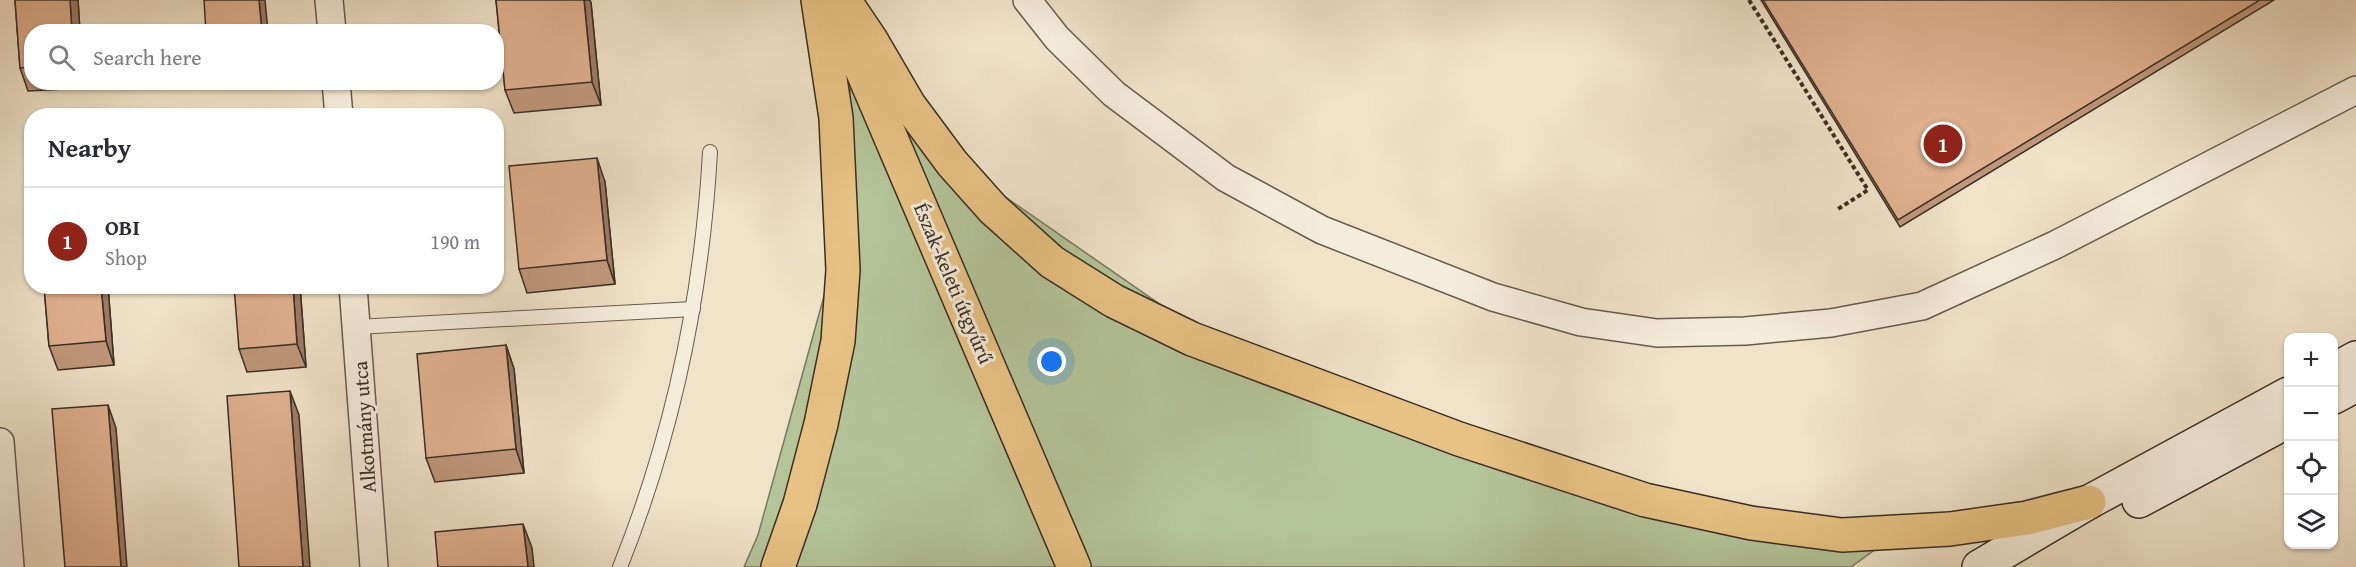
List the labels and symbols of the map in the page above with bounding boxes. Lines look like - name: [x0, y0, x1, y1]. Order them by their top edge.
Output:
- pin: 1: [1924, 122, 1962, 166]
- street label: Észak-keleti útgyűrű: [907, 198, 1001, 368]
- your location: [1037, 347, 1066, 376]
- street label: Alkotmány utca: [345, 359, 383, 494]

